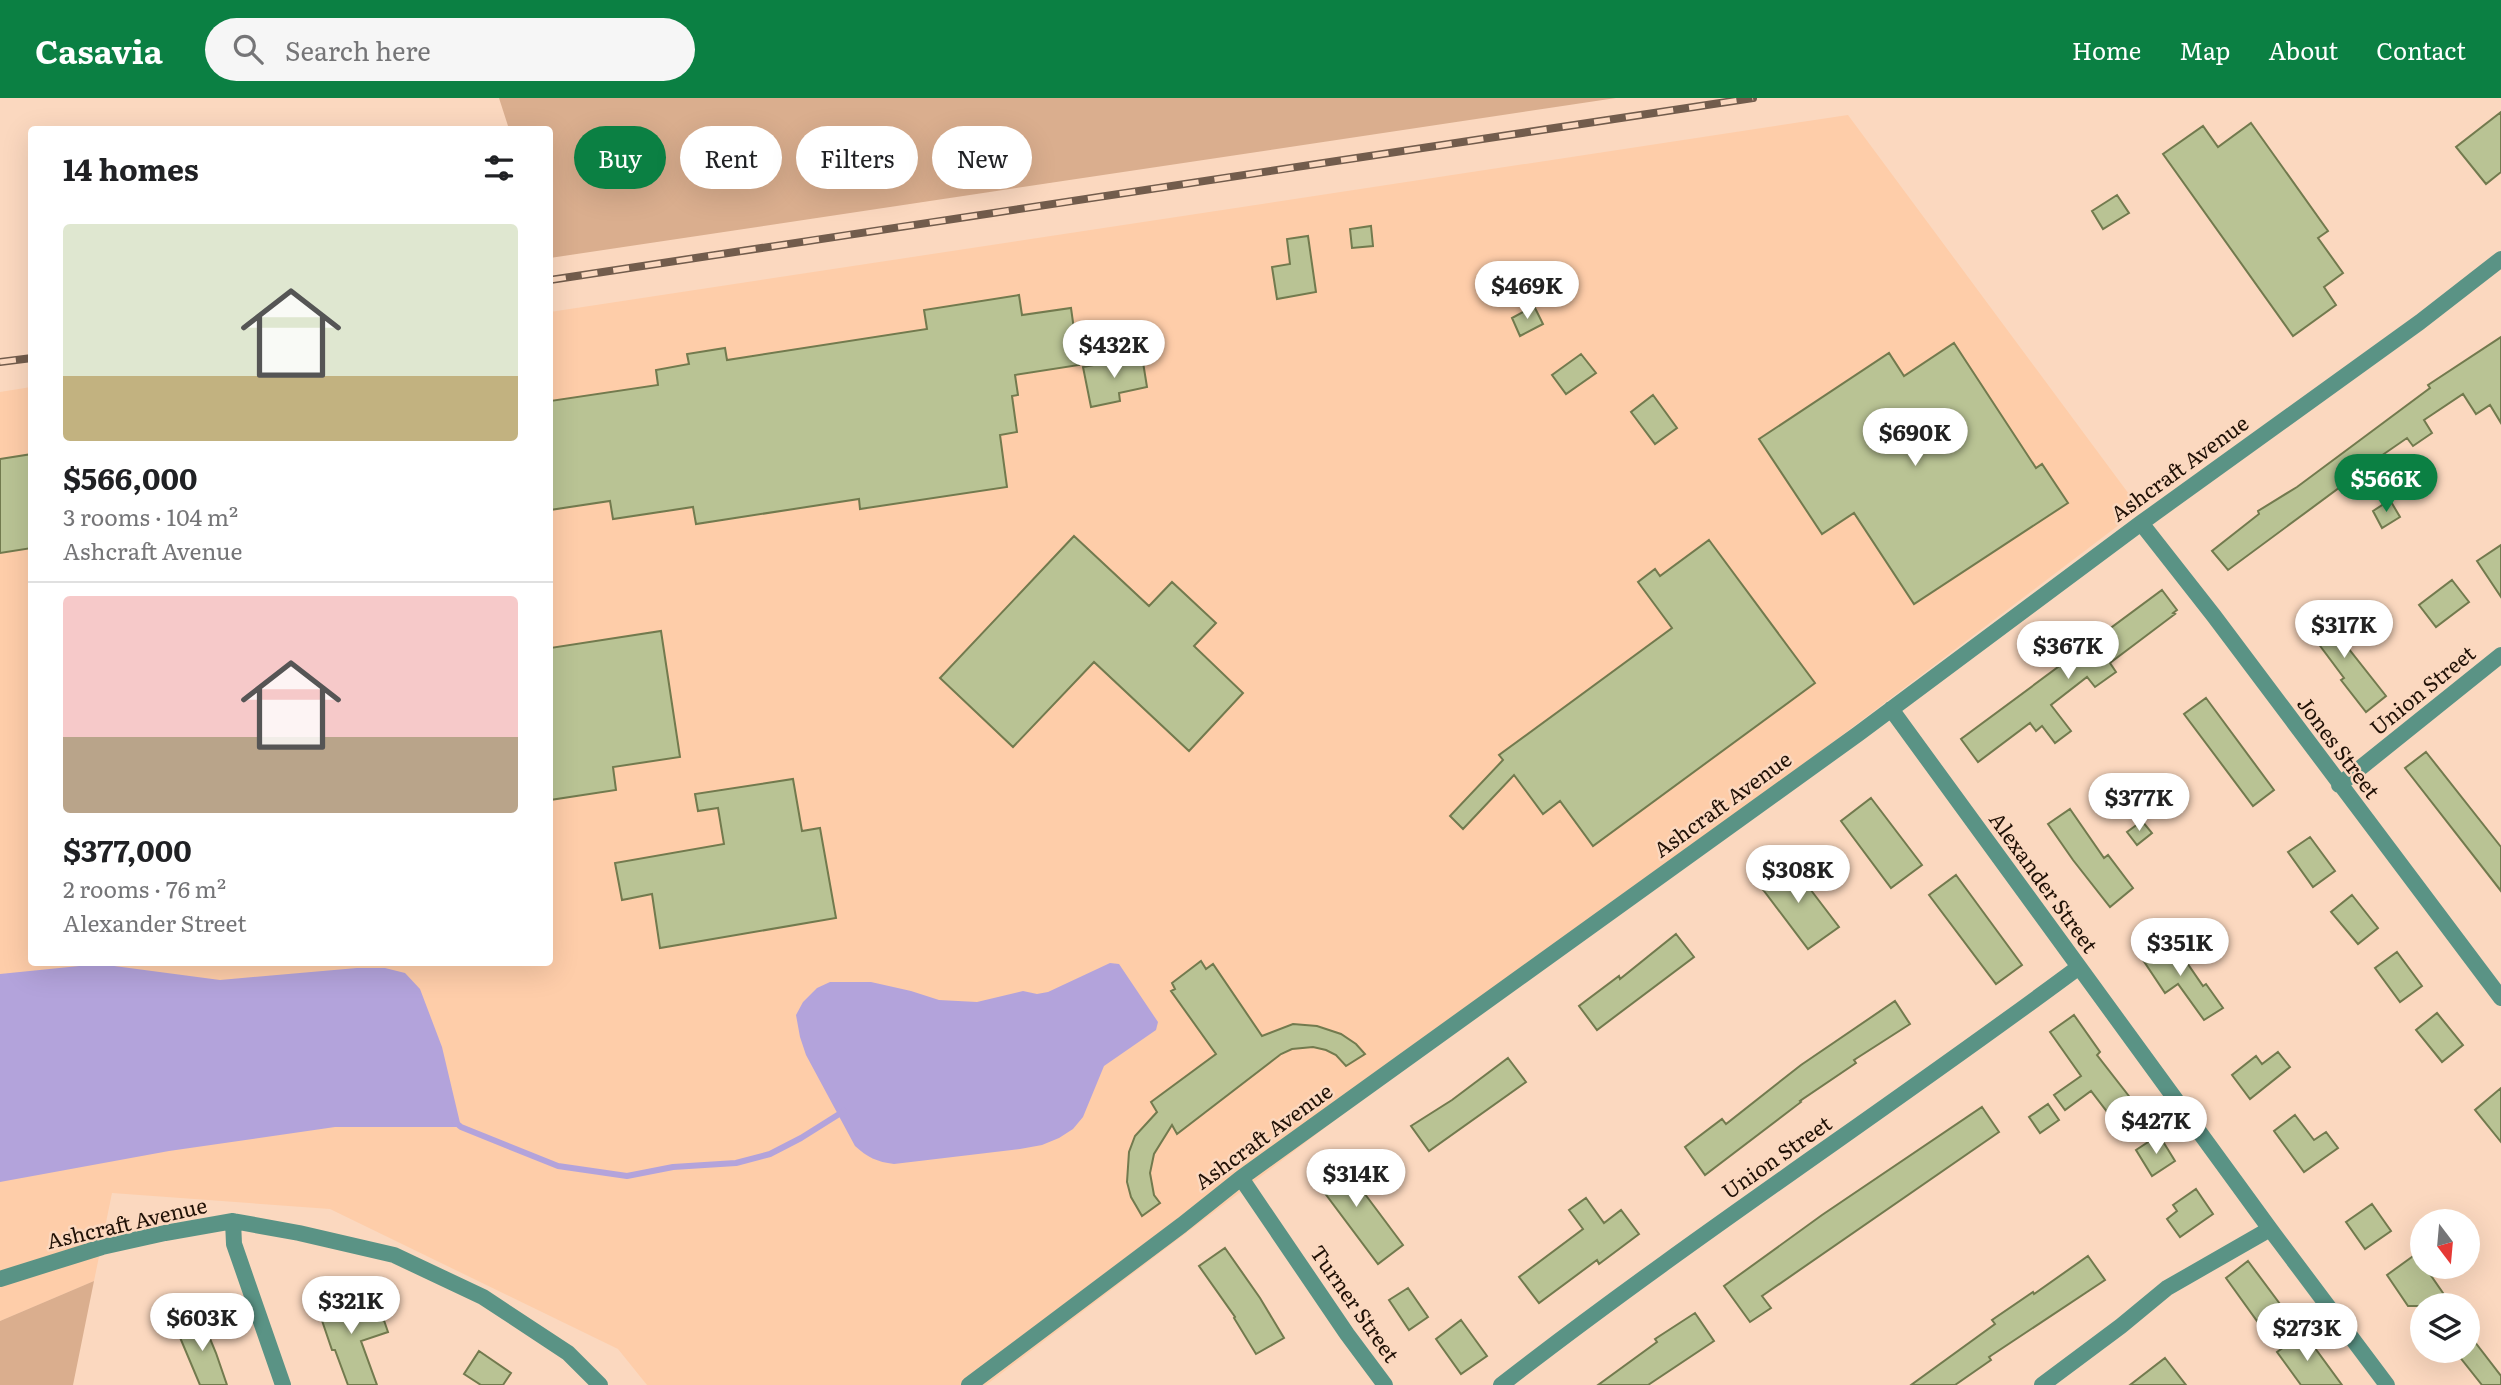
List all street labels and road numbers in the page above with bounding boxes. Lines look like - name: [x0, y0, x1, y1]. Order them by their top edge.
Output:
- street label: Ashcraft Avenue: [2103, 406, 2254, 528]
- street label: Union Street: [2362, 636, 2481, 741]
- street label: Jones Street: [2291, 689, 2389, 805]
- street label: Ashcraft Avenue: [1646, 742, 1797, 864]
- street label: Alexander Street: [1983, 805, 2107, 959]
- street label: Ashcraft Avenue: [1187, 1074, 1338, 1196]
- street label: Union Street: [1714, 1106, 1837, 1205]
- street label: Ashcraft Avenue: [43, 1188, 210, 1255]
- street label: Turner Street: [1304, 1238, 1408, 1368]

